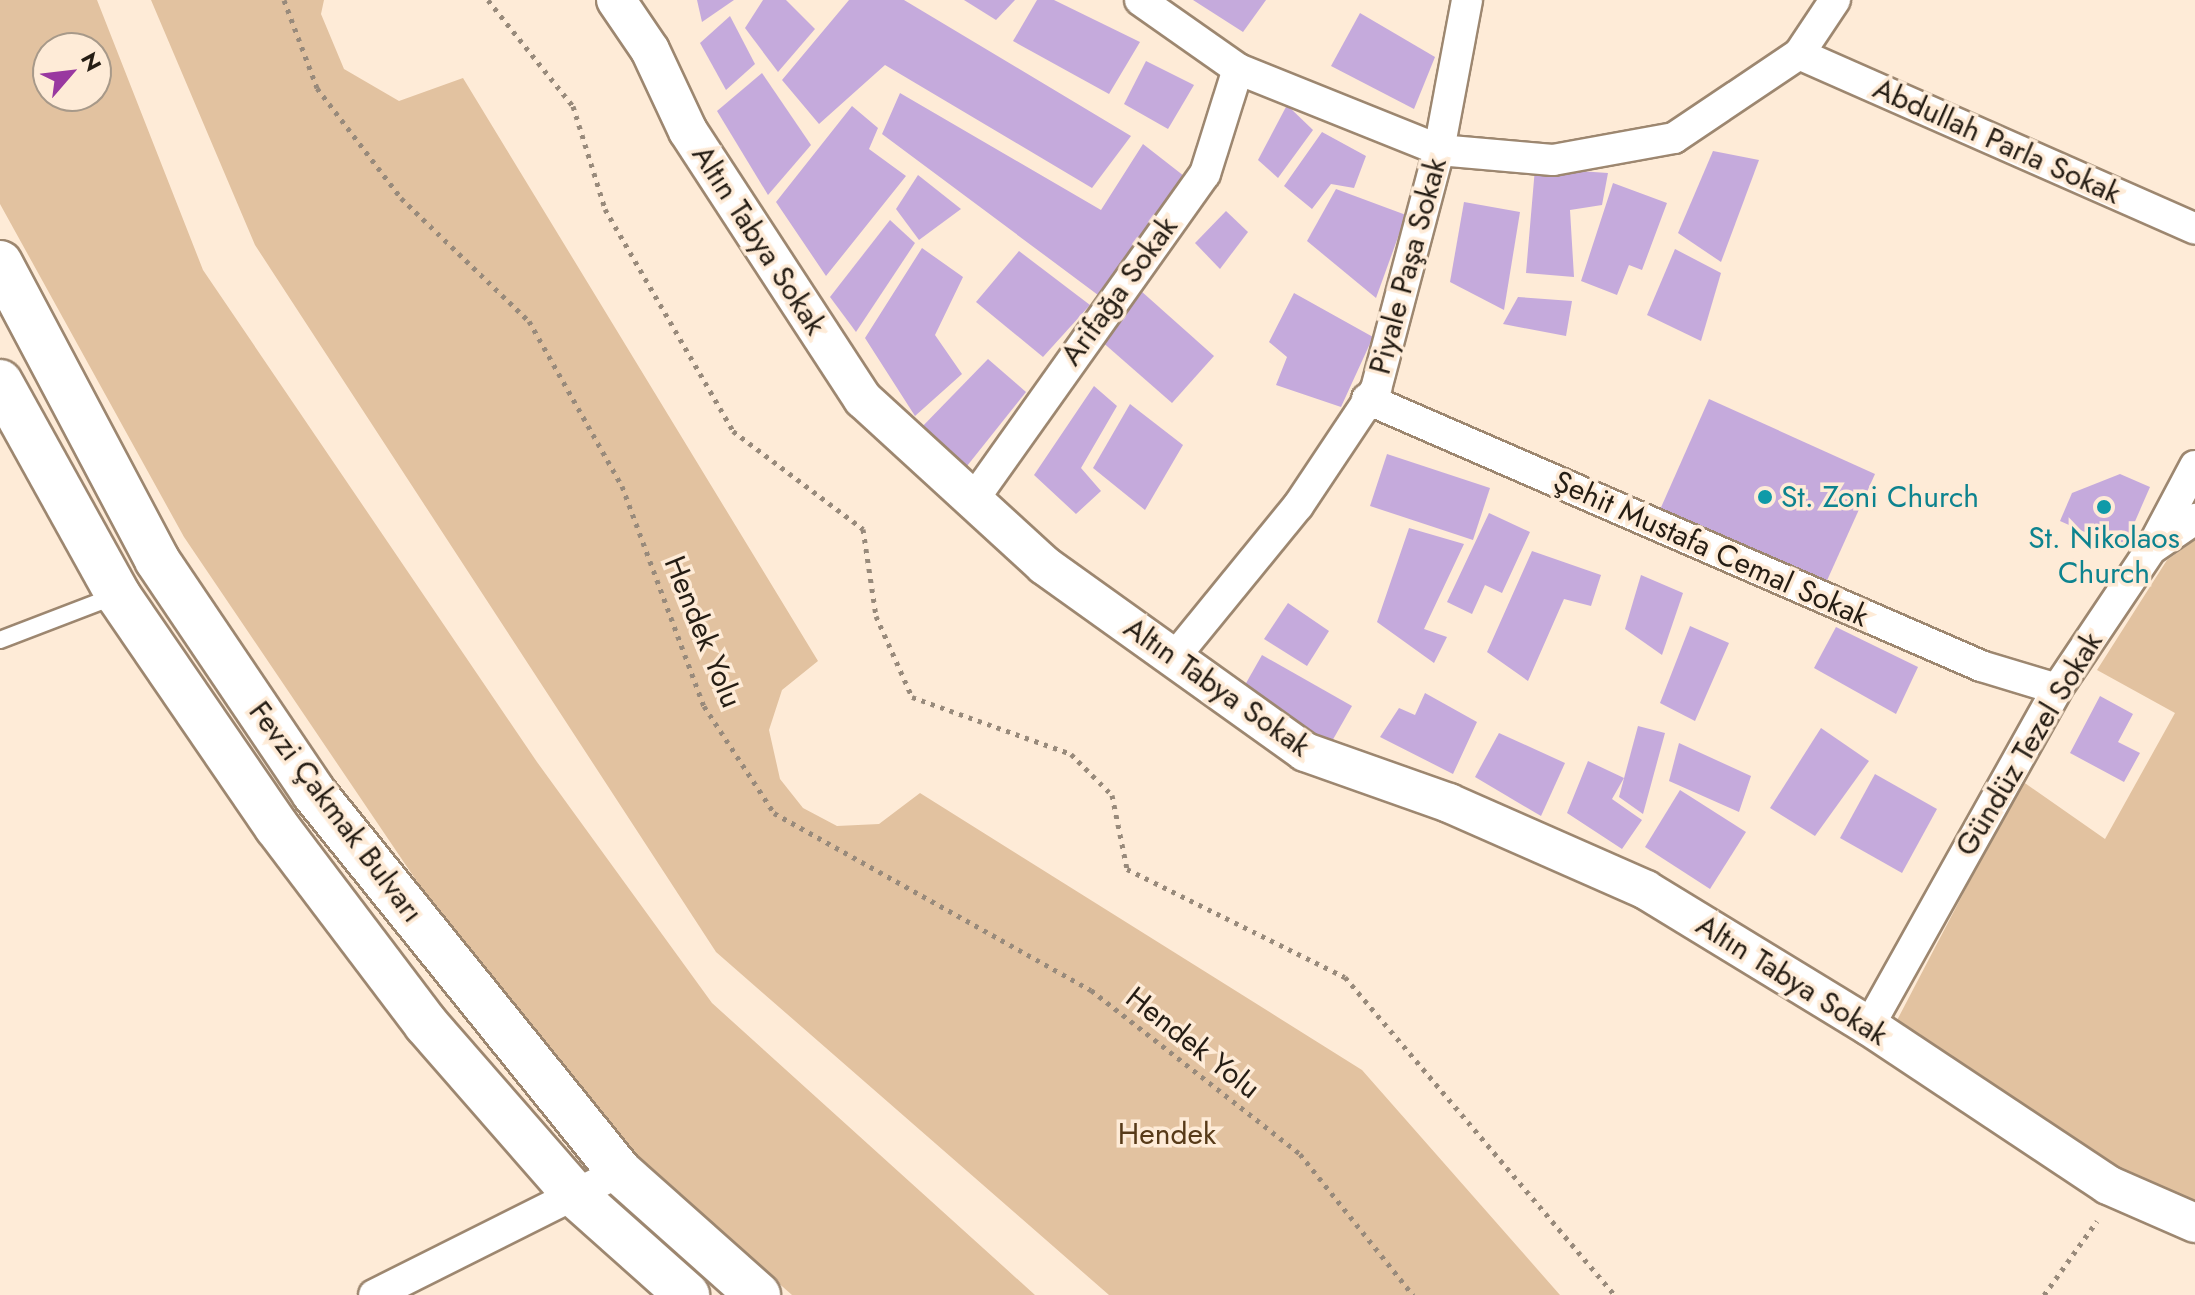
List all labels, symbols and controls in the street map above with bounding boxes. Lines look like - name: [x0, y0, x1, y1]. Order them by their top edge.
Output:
- north arrow: [32, 32, 112, 112]
- text: N: [73, 46, 110, 77]
- street label: Abdullah Parla Sokak: [1868, 70, 2126, 212]
- street label: Altın Tabya Sokak: [684, 138, 834, 342]
- street label: Piyale Paşa Sokak: [1362, 154, 1454, 378]
- street label: Arifağa Sokak: [1053, 210, 1185, 372]
- street label: Şehit Mustafa Cemal Sokak: [1548, 463, 1874, 635]
- place label: St. Zoni Church: [1781, 479, 1979, 515]
- marker: St. Zoni Church: [1756, 488, 1774, 506]
- marker: St. Nikolaos Church: [2095, 498, 2113, 516]
- place label: St. Nikolaos Church: [2028, 520, 2180, 590]
- street label: Hendek Yolu: [656, 551, 750, 713]
- street label: Altın Tabya Sokak: [1117, 610, 1317, 764]
- street label: Gündüz Tezel Sokak: [1948, 626, 2110, 862]
- street label: Fevzi Çakmak Bulvarı: [241, 695, 431, 929]
- street label: Altın Tabya Sokak: [1690, 907, 1894, 1053]
- street label: Hendek Yolu: [1119, 979, 1267, 1107]
- park label: Hendek: [1118, 1116, 1216, 1152]

